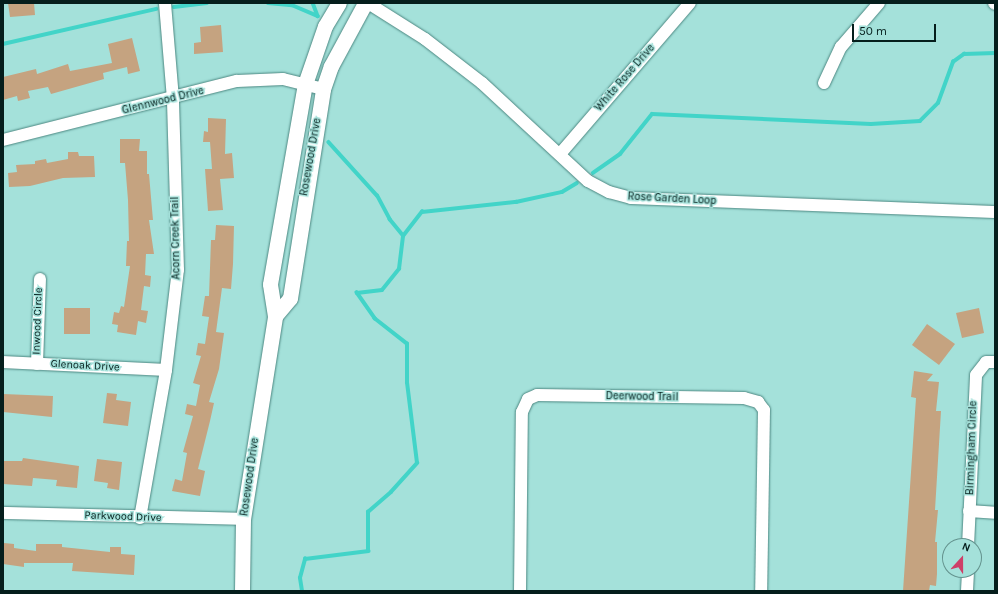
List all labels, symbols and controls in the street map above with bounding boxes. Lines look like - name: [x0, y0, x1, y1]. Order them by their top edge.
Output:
- scale bar: [854, 16, 938, 42]
- text: 50 m: [859, 24, 887, 38]
- street label: White Rose Drive: [592, 42, 658, 114]
- street label: Glennwood Drive: [121, 84, 205, 118]
- street label: Rosewood Drive: [298, 117, 324, 197]
- street label: Rose Garden Loop: [627, 190, 717, 208]
- street label: Acorn Creek Trail: [169, 196, 183, 280]
- street label: Inwood Circle: [30, 287, 46, 355]
- street label: Glenoak Drive: [50, 358, 120, 374]
- street label: Deerwood Trail: [606, 390, 678, 404]
- street label: Birmingham Circle: [964, 401, 980, 495]
- street label: Rosewood Drive: [238, 437, 262, 517]
- street label: Parkwood Drive: [84, 509, 162, 525]
- north arrow: [942, 538, 982, 578]
- text: N: [960, 540, 972, 555]

